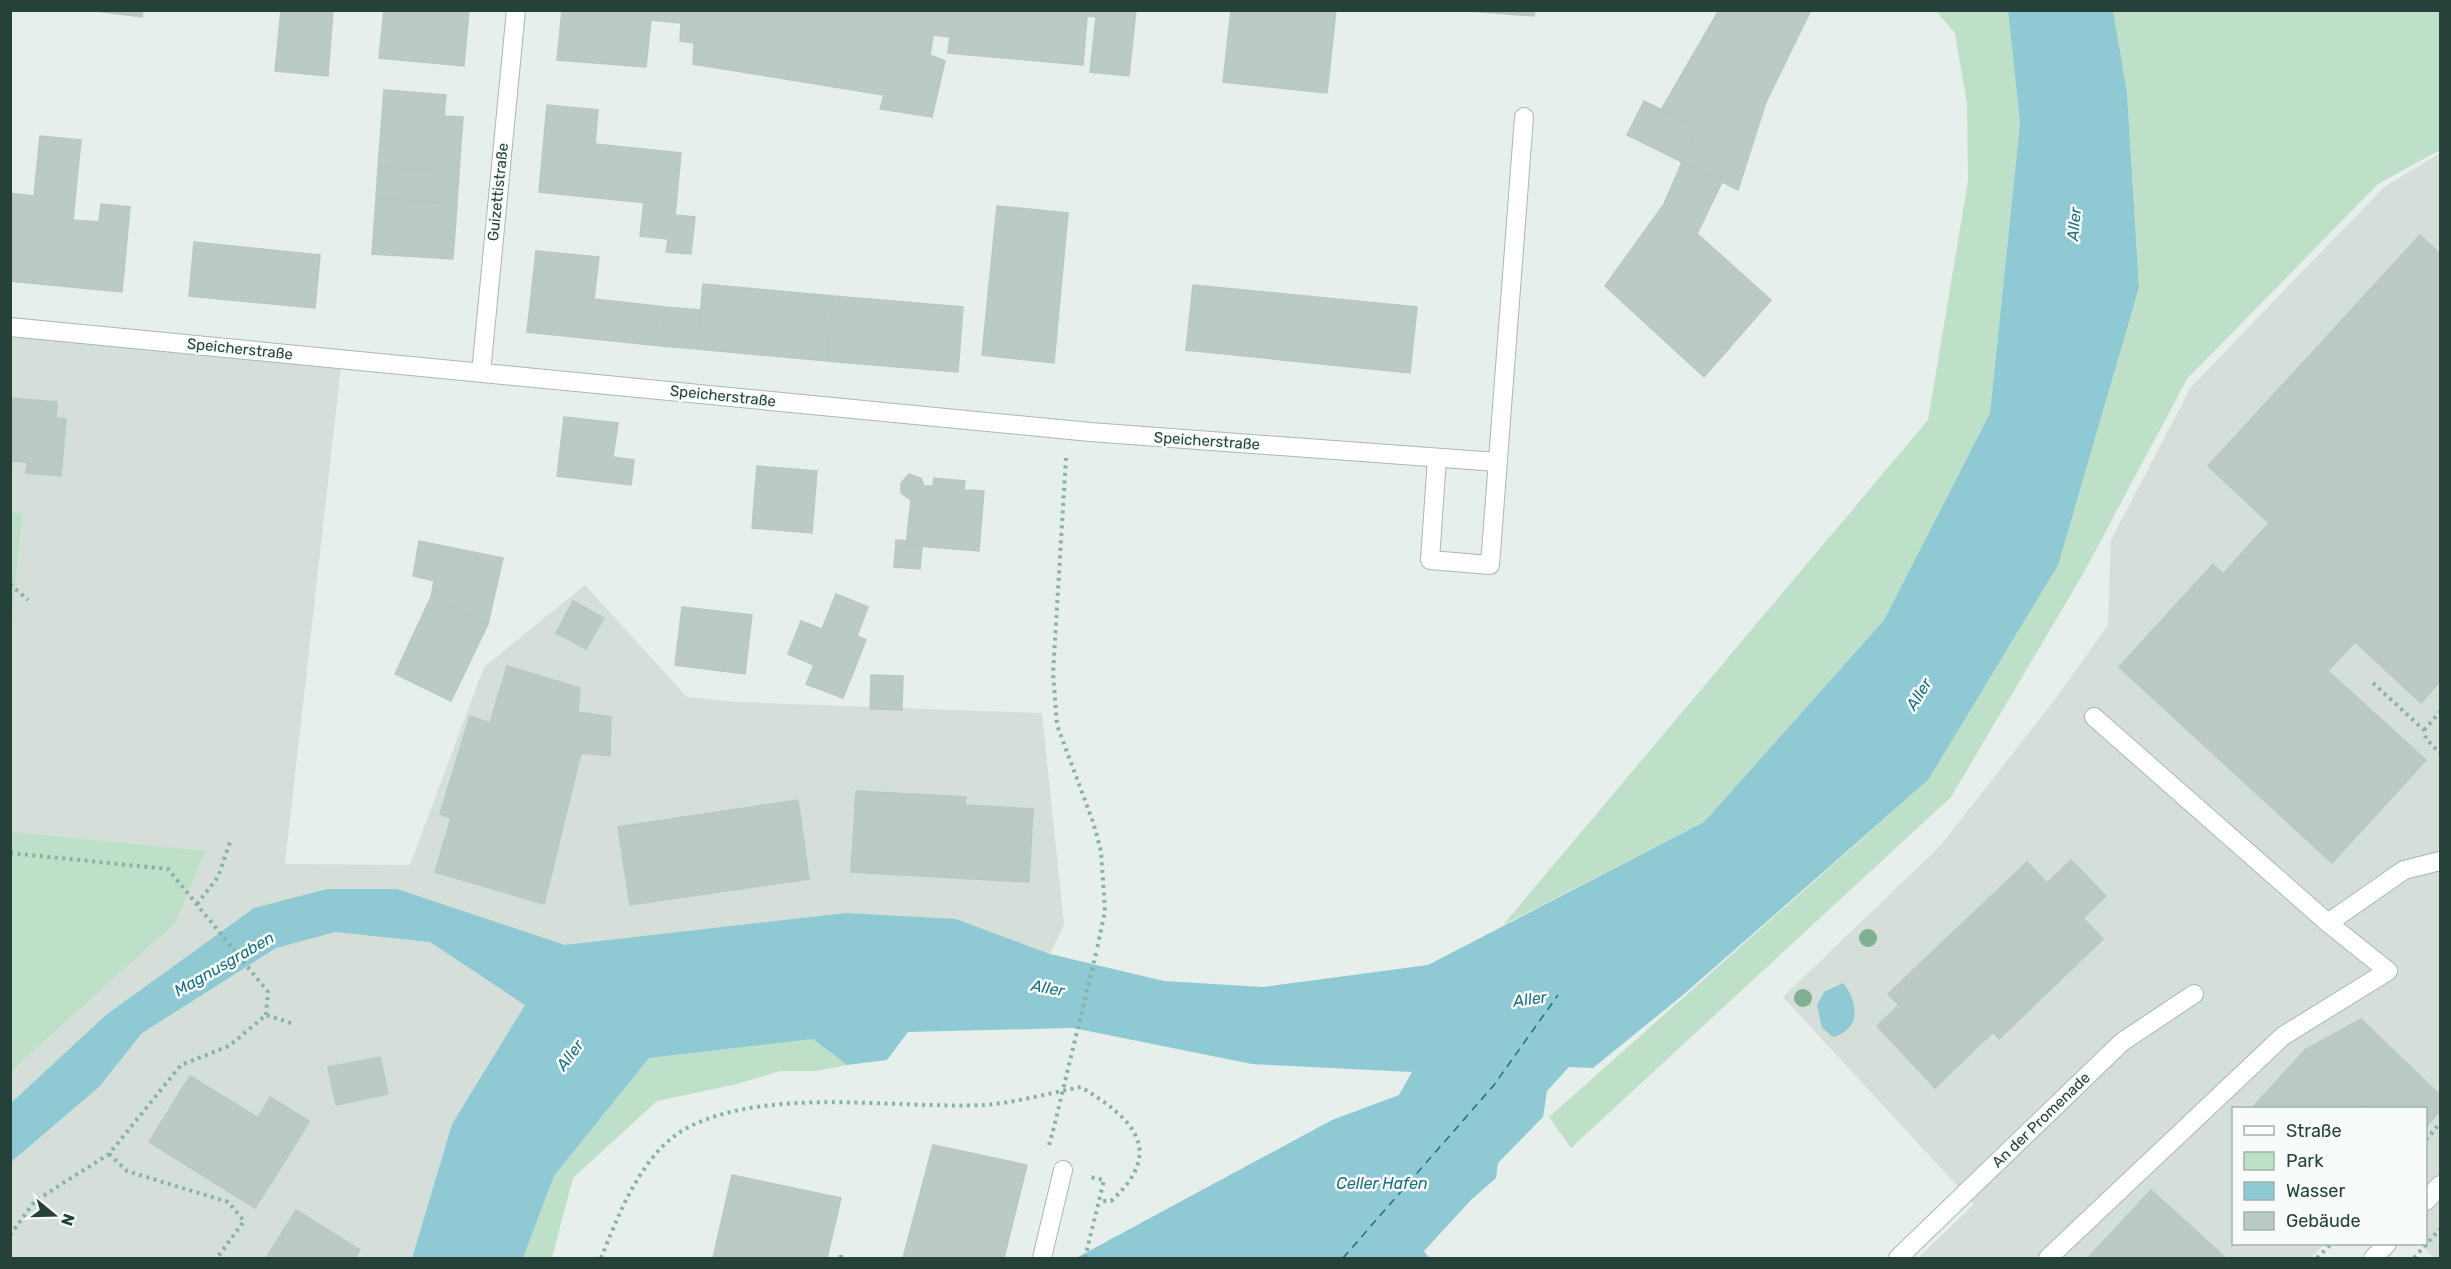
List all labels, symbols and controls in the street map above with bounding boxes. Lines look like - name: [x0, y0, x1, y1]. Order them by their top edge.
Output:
- street label: Guizettistraße: [484, 142, 512, 242]
- water label: Aller: [2063, 206, 2085, 243]
- street label: Speicherstraße: [186, 334, 294, 364]
- street label: Speicherstraße: [669, 381, 777, 411]
- street label: Speicherstraße: [1153, 428, 1261, 454]
- water label: Aller: [1902, 674, 1936, 714]
- water label: Magnusgraben: [171, 928, 277, 1000]
- water label: Aller: [1029, 976, 1067, 1000]
- water label: Aller: [1511, 987, 1549, 1011]
- water label: Aller: [552, 1035, 588, 1075]
- street label: An der Promenade: [1988, 1069, 2094, 1171]
- legend: [2232, 1107, 2427, 1245]
- text: Straße: [2286, 1120, 2342, 1142]
- text: Park: [2286, 1150, 2324, 1172]
- water label: Celler Hafen: [1336, 1174, 1428, 1193]
- text: Wasser: [2286, 1180, 2345, 1202]
- north arrow: [24, 1185, 84, 1245]
- text: Gebäude: [2286, 1210, 2361, 1232]
- text: N: [57, 1211, 79, 1228]

